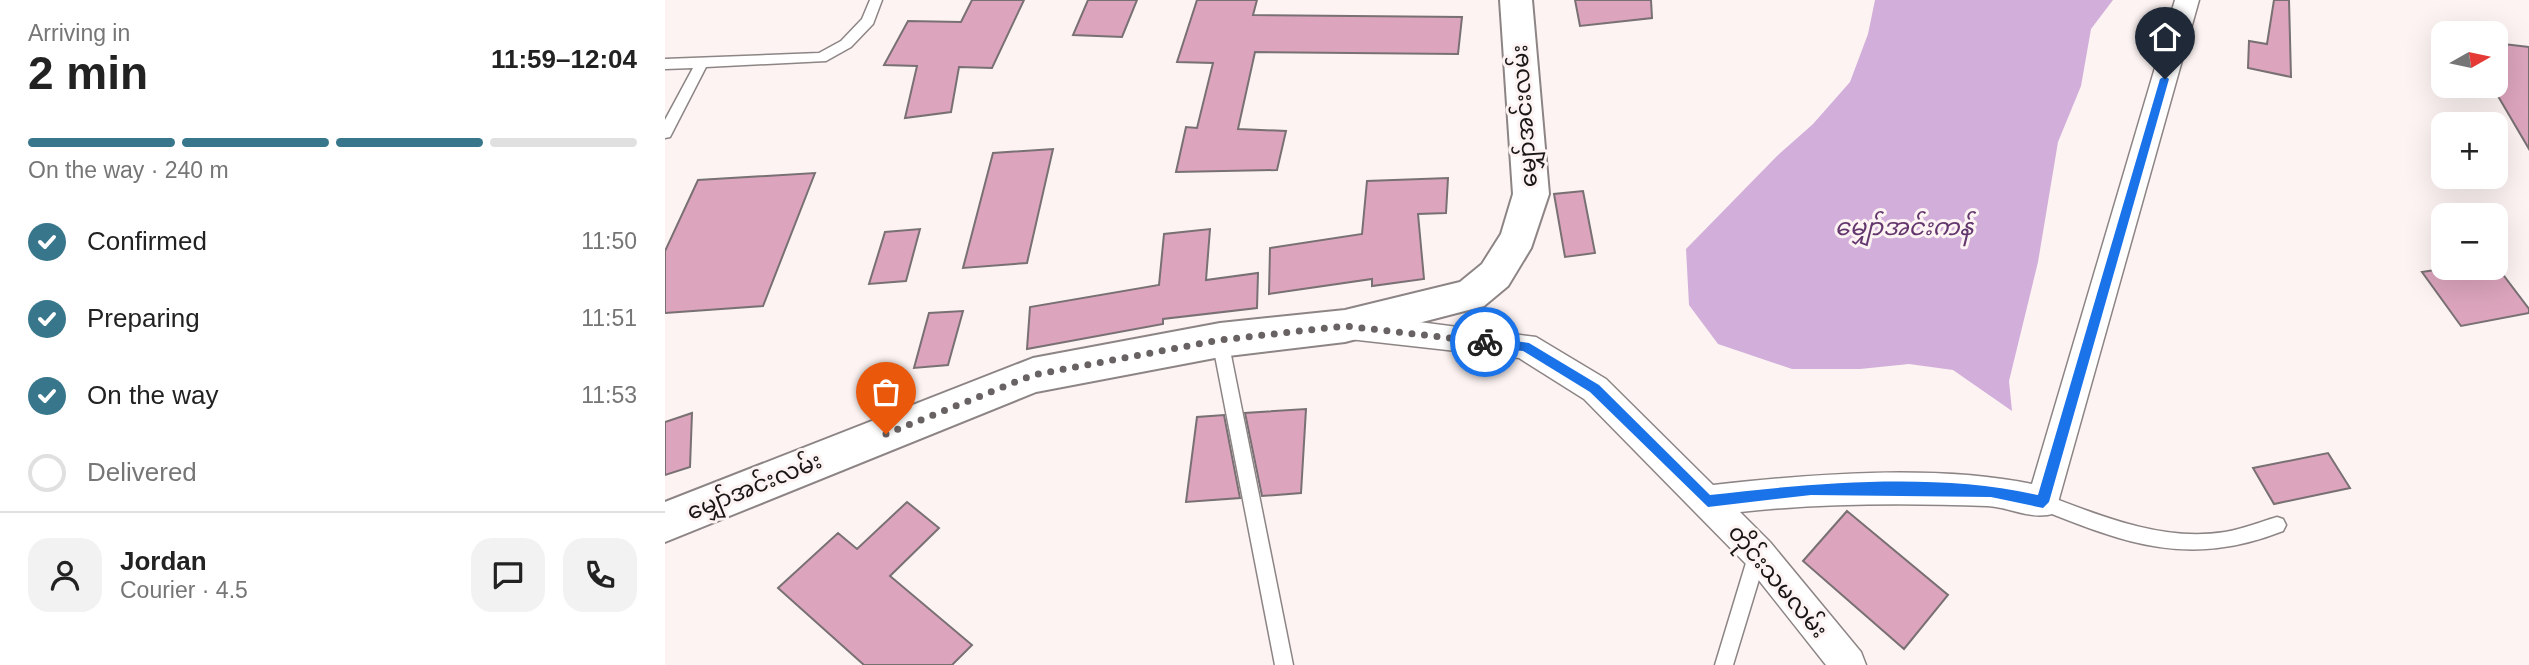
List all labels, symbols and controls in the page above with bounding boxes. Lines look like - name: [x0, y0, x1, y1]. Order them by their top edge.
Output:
- pin: [2135, 7, 2195, 79]
- icon: home: [2146, 18, 2184, 56]
- text: Arriving in: [28, 20, 130, 46]
- north arrow: [2431, 21, 2508, 98]
- map controls: [2431, 21, 2508, 280]
- street label: မျှော်အင်းလမ်း: [1503, 43, 1548, 188]
- text: 11:59–12:04: [491, 44, 637, 74]
- text: 2 min: [28, 47, 148, 99]
- button: +: [2431, 112, 2508, 189]
- text: On the way · 240 m: [28, 157, 229, 183]
- button: −: [2431, 203, 2508, 280]
- water label: မျှော်အင်းကန်: [1835, 210, 1976, 247]
- icon: check: [28, 223, 66, 261]
- text: Confirmed: [87, 226, 207, 256]
- text: 11:50: [581, 228, 637, 254]
- icon: check: [28, 300, 66, 338]
- text: Preparing: [87, 303, 200, 333]
- text: 11:51: [581, 305, 637, 331]
- courier: [1450, 307, 1520, 377]
- icon: bike: [1466, 323, 1504, 361]
- pin: [856, 362, 916, 434]
- icon: bag: [867, 373, 905, 411]
- icon: check: [28, 377, 66, 415]
- text: On the way: [87, 380, 219, 410]
- text: 11:53: [581, 382, 637, 408]
- street label: မျှော်အင်းလမ်း: [682, 444, 827, 530]
- text: Delivered: [87, 457, 197, 487]
- street label: တိုင်းသမလမ်း: [1719, 517, 1835, 647]
- button: person: [28, 538, 102, 612]
- button: chat: [471, 538, 545, 612]
- button: phone: [563, 538, 637, 612]
- text: Jordan: [120, 546, 207, 576]
- text: Courier · 4.5: [120, 577, 248, 603]

